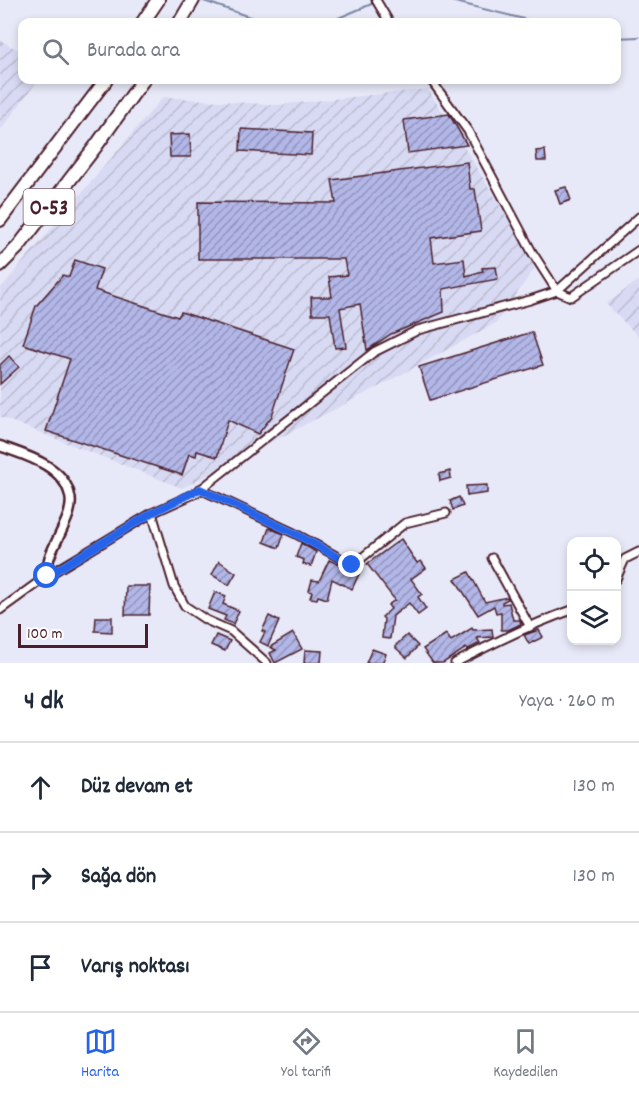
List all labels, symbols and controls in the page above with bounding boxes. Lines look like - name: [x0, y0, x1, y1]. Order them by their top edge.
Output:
- search box: [18, 18, 621, 84]
- icon: search: [39, 35, 72, 68]
- text: Burada ara: [87, 36, 180, 67]
- road number: O-53: [23, 189, 74, 225]
- map controls: [567, 537, 621, 645]
- button: locate: [567, 537, 621, 591]
- route end: [338, 551, 364, 577]
- route start: [33, 562, 59, 588]
- button: layers: [567, 591, 621, 645]
- scale bar: [18, 621, 148, 648]
- text: 100 m: [27, 623, 63, 646]
- text: 4 dk: [24, 684, 64, 721]
- text: Yaya · 260 m: [519, 688, 615, 716]
- icon: ahead: [24, 771, 57, 804]
- text: Düz devam et: [81, 772, 193, 803]
- text: 130 m: [573, 773, 615, 801]
- icon: right: [24, 861, 57, 894]
- text: Sağa dön: [81, 862, 156, 893]
- text: 130 m: [573, 863, 615, 891]
- icon: arrive: [24, 951, 57, 984]
- text: Varış noktası: [81, 952, 189, 983]
- tab: Harita: [81, 1025, 119, 1084]
- tab: Yol tarifi: [281, 1025, 331, 1084]
- tab: Kaydedilen: [493, 1025, 558, 1084]

